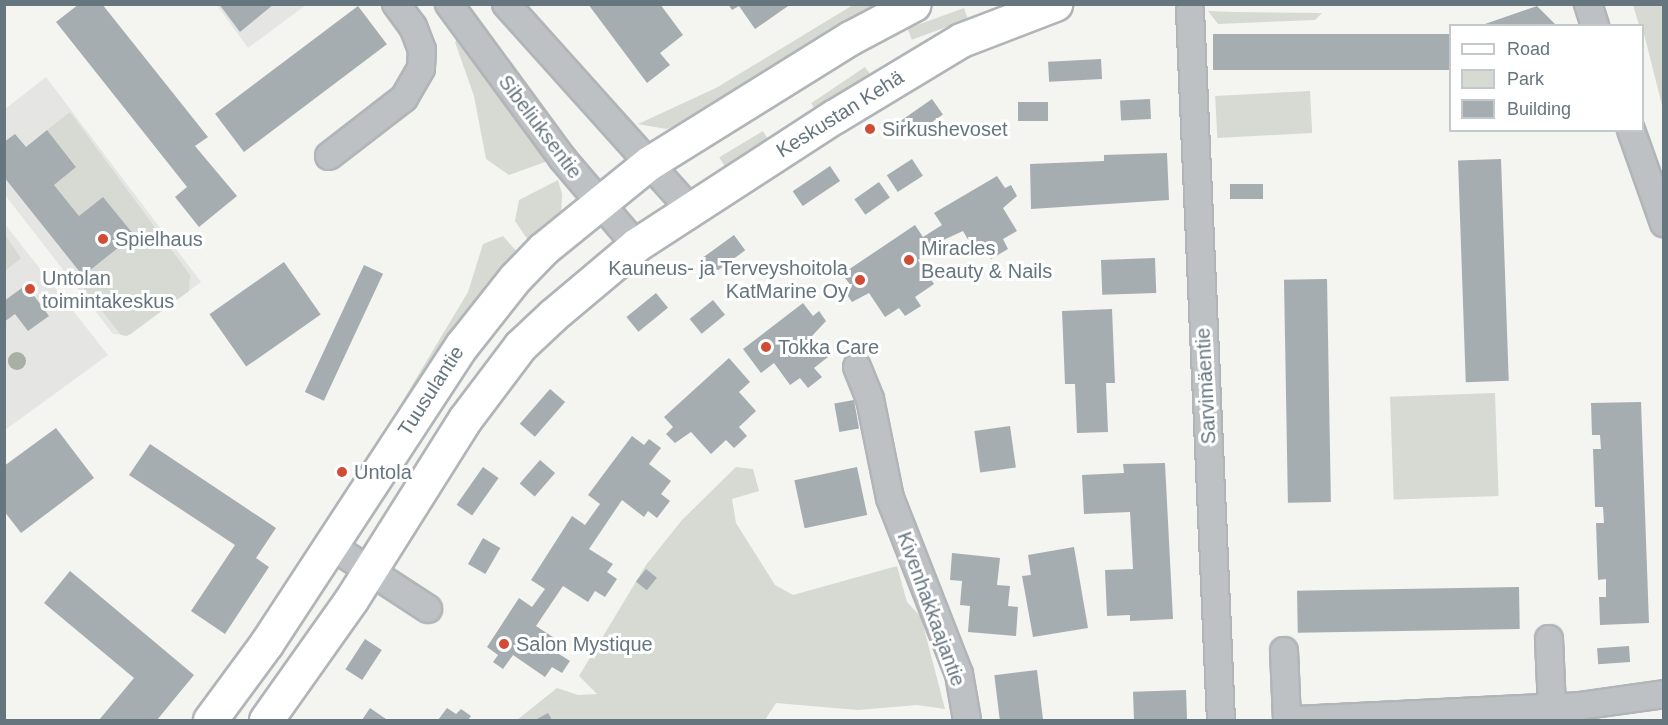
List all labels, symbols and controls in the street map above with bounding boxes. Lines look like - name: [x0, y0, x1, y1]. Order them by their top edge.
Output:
- legend: [1449, 24, 1644, 132]
- text: Road: [1507, 39, 1550, 59]
- street label: Keskustan Kehä: [772, 65, 908, 163]
- text: Park: [1507, 69, 1544, 89]
- street label: Sibeliuksentie: [493, 70, 587, 184]
- text: Building: [1507, 99, 1571, 119]
- place label: Sirkushevoset: [882, 117, 1008, 141]
- marker: Sirkushevoset: [863, 122, 877, 136]
- place label: Spielhaus: [115, 227, 203, 251]
- marker: Spielhaus: [96, 232, 110, 246]
- place label: Miracles Beauty & Nails: [921, 237, 1052, 284]
- marker: Miracles Beauty & Nails: [902, 253, 916, 267]
- place label: Kauneus- ja Terveyshoitola KatMarine Oy: [608, 256, 848, 303]
- place label: Untolan toimintakeskus: [42, 266, 174, 313]
- marker: Kauneus- ja Terveyshoitola KatMarine Oy: [853, 273, 867, 287]
- marker: Untolan toimintakeskus: [23, 282, 37, 296]
- street label: Sarvimäentie: [1191, 327, 1221, 445]
- place label: Tokka Care: [778, 335, 879, 359]
- marker: Tokka Care: [759, 340, 773, 354]
- street label: Tuusulantie: [393, 341, 469, 441]
- place label: Untola: [354, 460, 412, 484]
- marker: Untola: [335, 465, 349, 479]
- street label: Kivenhakkaajantie: [892, 529, 970, 689]
- place label: Salon Mystique: [516, 632, 653, 656]
- marker: Salon Mystique: [497, 637, 511, 651]

